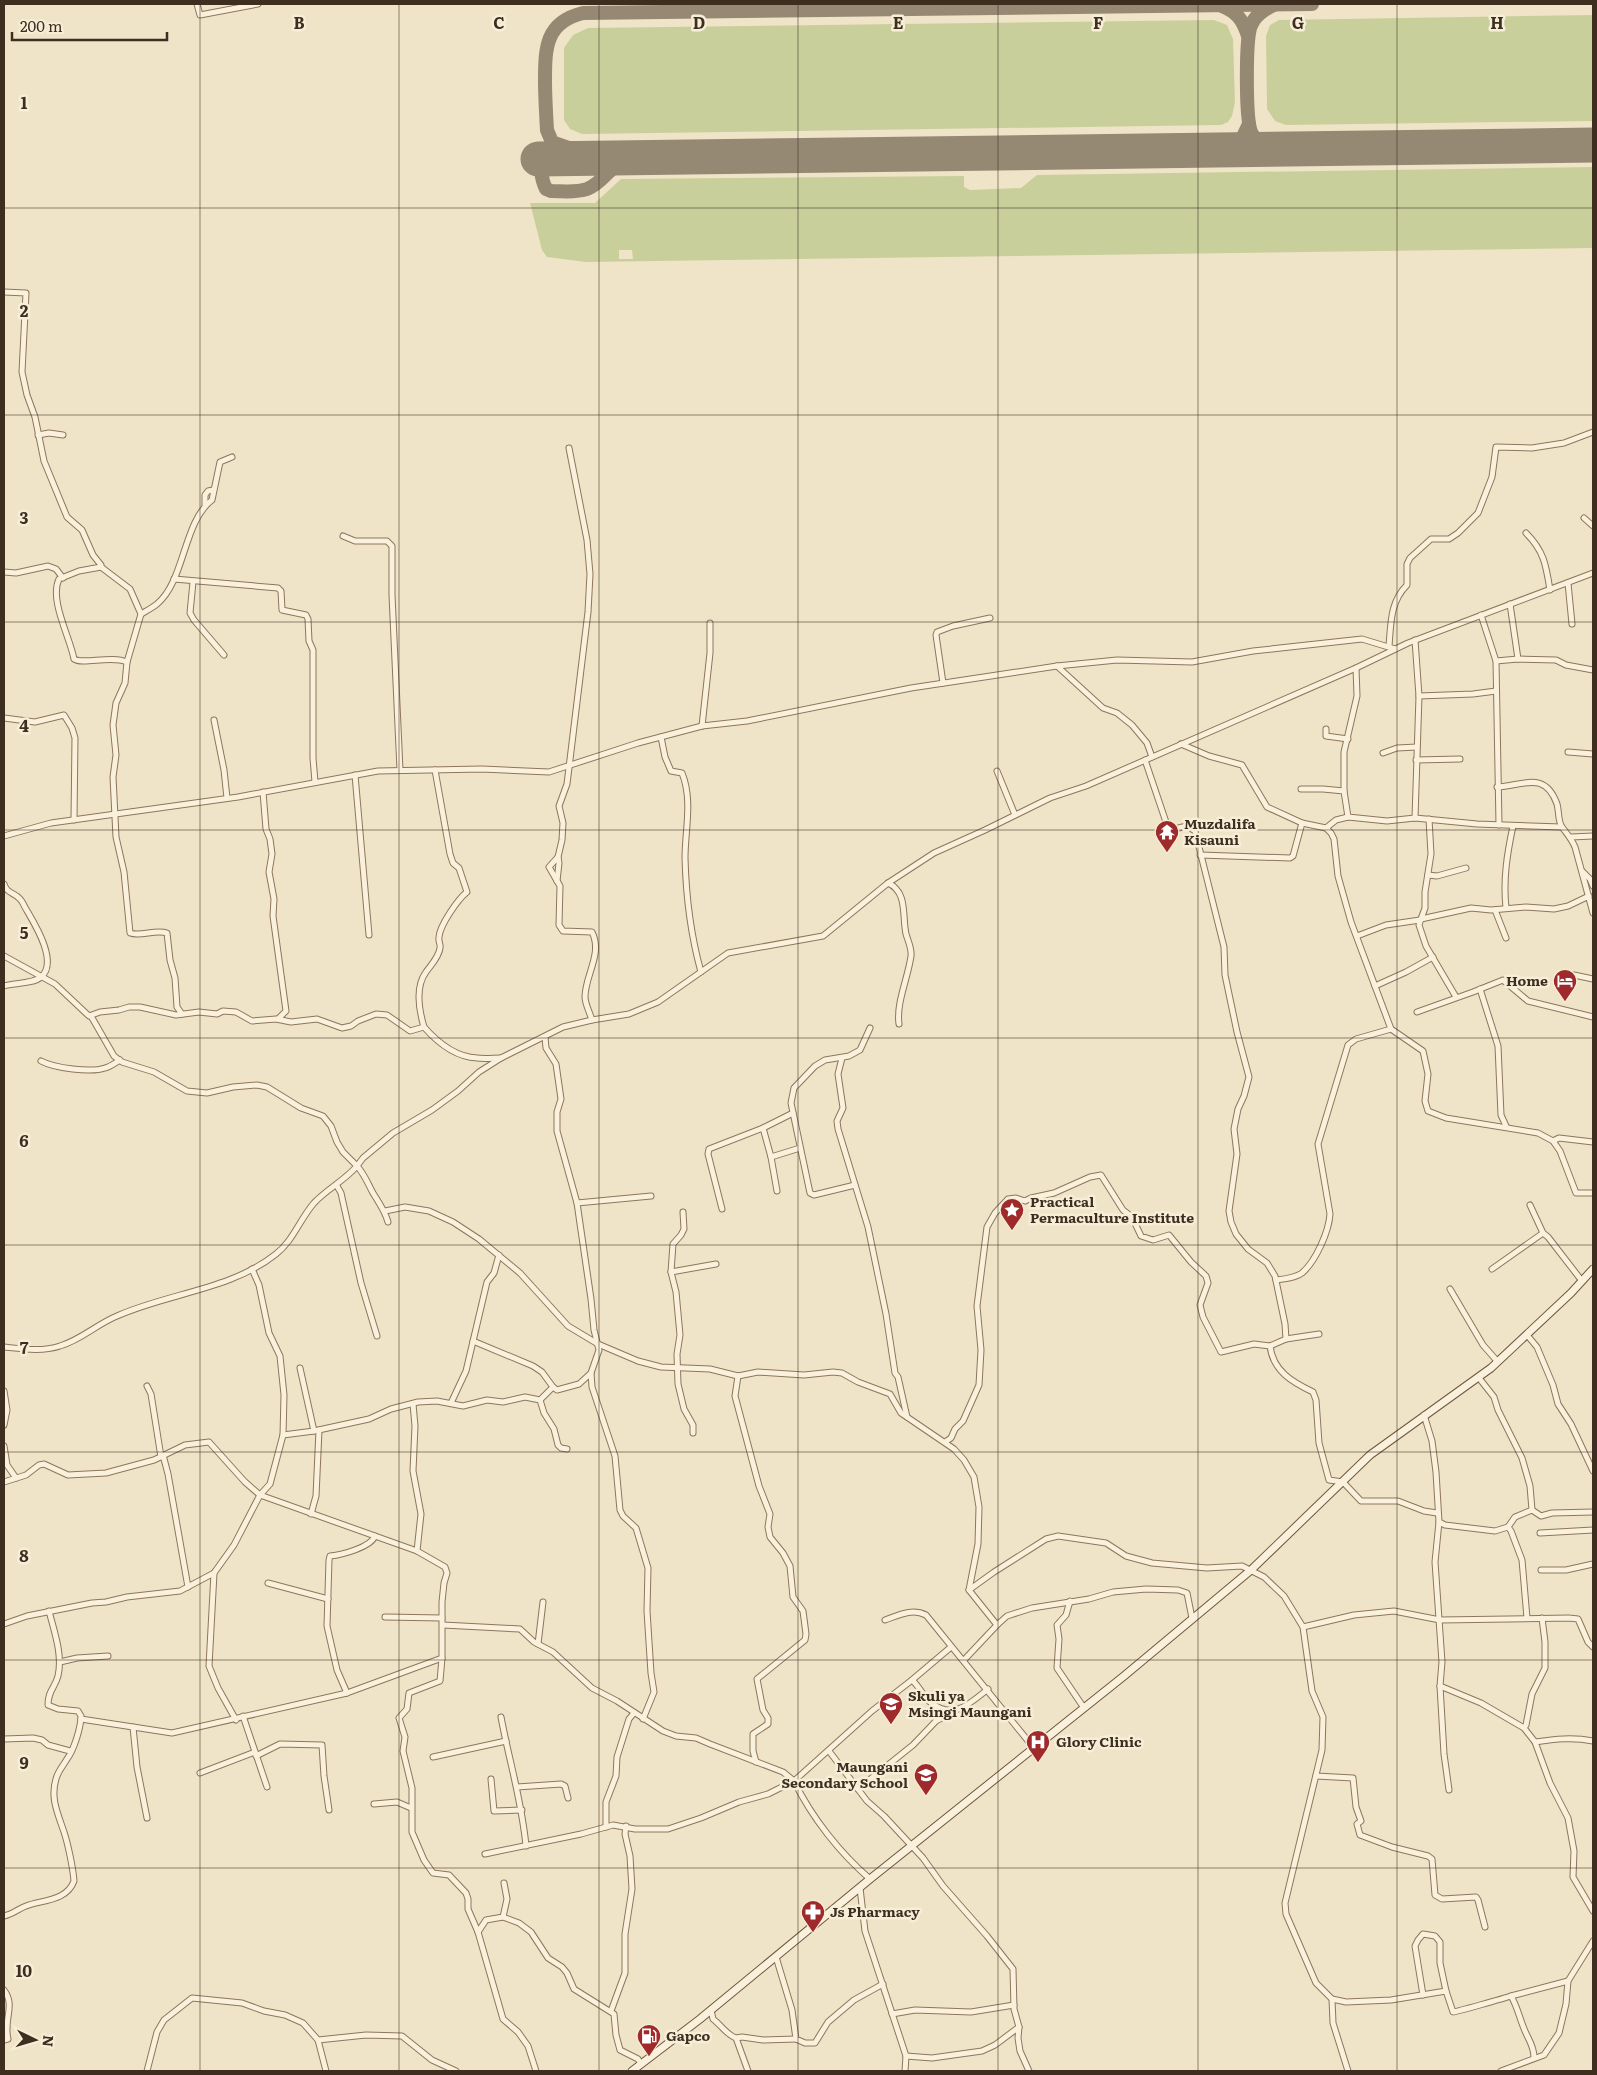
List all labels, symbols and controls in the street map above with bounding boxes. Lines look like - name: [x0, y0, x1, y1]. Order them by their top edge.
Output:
- scale bar: [12, 10, 168, 42]
- text: B: [293, 10, 305, 34]
- text: C: [493, 10, 505, 34]
- text: D: [693, 10, 705, 34]
- text: E: [893, 10, 904, 34]
- text: F: [1093, 10, 1103, 34]
- text: G: [1292, 10, 1304, 34]
- text: H: [1490, 10, 1504, 34]
- text: 200 m: [20, 14, 63, 37]
- text: 1: [21, 90, 28, 114]
- text: 2: [20, 298, 29, 322]
- text: 3: [20, 505, 29, 529]
- text: 4: [19, 713, 29, 737]
- place label: Muzdalifa Kisauni: [1184, 813, 1257, 849]
- temple icon: Muzdalifa Kisauni: [1154, 819, 1180, 853]
- text: 5: [20, 920, 29, 944]
- hotel icon: Home: [1552, 968, 1578, 1002]
- place label: Home: [1506, 970, 1548, 990]
- text: 6: [19, 1128, 29, 1152]
- place label: Practical Permaculture Institute: [1030, 1191, 1194, 1227]
- place icon: Practical Permaculture Institute: [999, 1197, 1025, 1231]
- text: 7: [20, 1335, 29, 1359]
- text: 8: [19, 1543, 29, 1567]
- place label: Skuli ya Msingi Maungani: [908, 1685, 1032, 1721]
- school or university icon: Skuli ya Msingi Maungani: [878, 1691, 904, 1725]
- hospital icon: Glory Clinic: [1025, 1729, 1051, 1763]
- place label: Glory Clinic: [1056, 1731, 1142, 1751]
- text: 9: [19, 1750, 29, 1774]
- place label: Maungani Secondary School: [781, 1756, 908, 1792]
- school or university icon: Maungani Secondary School: [913, 1762, 939, 1796]
- pharmacy icon: Js Pharmacy: [800, 1899, 826, 1933]
- place label: Js Pharmacy: [830, 1901, 920, 1921]
- text: 10: [16, 1958, 32, 1982]
- north arrow: [10, 2015, 60, 2065]
- fuel station icon: Gapco: [636, 2023, 662, 2057]
- place label: Gapco: [666, 2025, 710, 2045]
- text: N: [38, 2034, 59, 2048]

